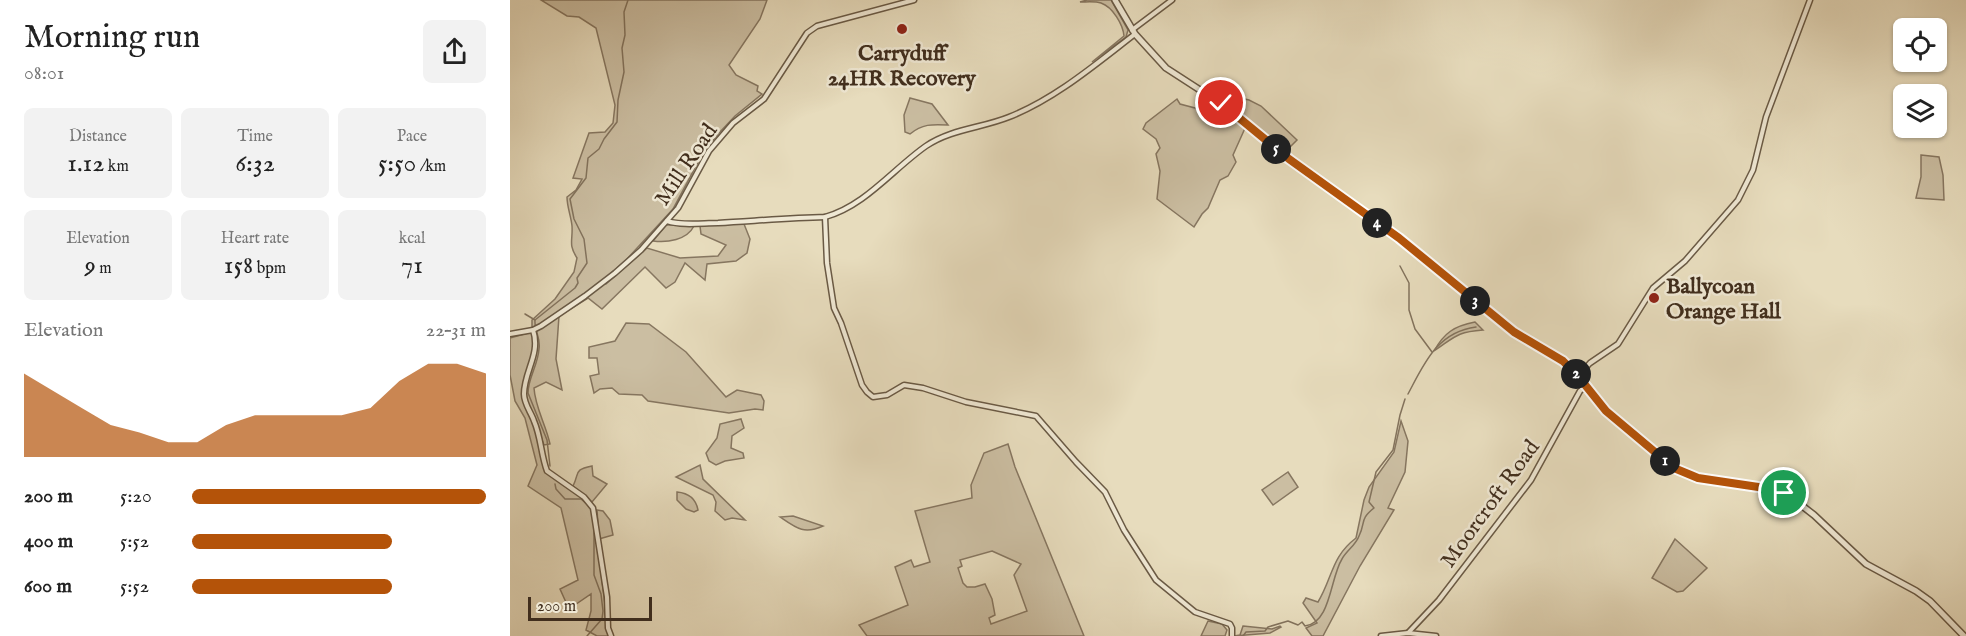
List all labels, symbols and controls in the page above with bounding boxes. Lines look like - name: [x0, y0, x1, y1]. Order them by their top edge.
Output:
- text: Morning run: [24, 17, 200, 59]
- map controls: [1893, 18, 1947, 138]
- button: locate: [1893, 18, 1947, 72]
- button: share: [423, 20, 486, 83]
- marker: Carryduff 24HR Recovery: [895, 22, 909, 36]
- place label: Carryduff 24HR Recovery: [828, 40, 977, 93]
- text: 08:01: [24, 61, 64, 86]
- pin: [1195, 77, 1246, 128]
- button: layers: [1893, 84, 1947, 138]
- icon: check: [1204, 86, 1237, 119]
- street label: Mill Road: [649, 118, 724, 212]
- text: Distance: [69, 127, 127, 147]
- text: Time: [237, 127, 273, 147]
- text: Pace: [397, 127, 427, 147]
- pin: 5: [1261, 134, 1291, 164]
- text: 5: [1273, 139, 1279, 159]
- text: 1.12: [67, 147, 104, 180]
- text: 6:32: [235, 147, 275, 180]
- text: 5:50: [378, 147, 416, 180]
- text: km: [104, 157, 129, 177]
- text: /km: [416, 157, 446, 177]
- pin: 4: [1362, 208, 1392, 238]
- text: 4: [1373, 213, 1381, 233]
- text: Elevation: [66, 229, 130, 249]
- text: Heart rate: [221, 229, 289, 249]
- text: kcal: [399, 229, 425, 249]
- text: 9: [84, 249, 96, 282]
- text: 158: [224, 249, 253, 282]
- text: 71: [401, 249, 423, 282]
- text: m: [96, 259, 112, 279]
- text: bpm: [253, 259, 286, 279]
- place label: Ballycoan Orange Hall: [1666, 273, 1782, 326]
- pin: 3: [1460, 286, 1490, 316]
- text: 3: [1472, 291, 1478, 311]
- marker: Ballycoan Orange Hall: [1647, 291, 1661, 305]
- text: Elevation: [24, 318, 103, 343]
- text: 22–31 m: [426, 318, 486, 343]
- pin: 2: [1561, 359, 1591, 389]
- text: 2: [1572, 364, 1580, 384]
- street label: Moorcroft Road: [1435, 434, 1547, 574]
- pin: 1: [1650, 446, 1680, 476]
- text: 1: [1662, 451, 1668, 471]
- pin: [1758, 467, 1809, 518]
- icon: arrive: [1767, 476, 1800, 509]
- text: 200 m: [24, 484, 73, 509]
- text: 5:20: [120, 484, 152, 509]
- text: 400 m: [24, 529, 73, 554]
- text: 5:52: [120, 529, 149, 554]
- text: 600 m: [24, 574, 72, 599]
- text: 5:52: [120, 574, 149, 599]
- scale bar: [528, 594, 652, 622]
- text: 200 m: [537, 597, 576, 617]

